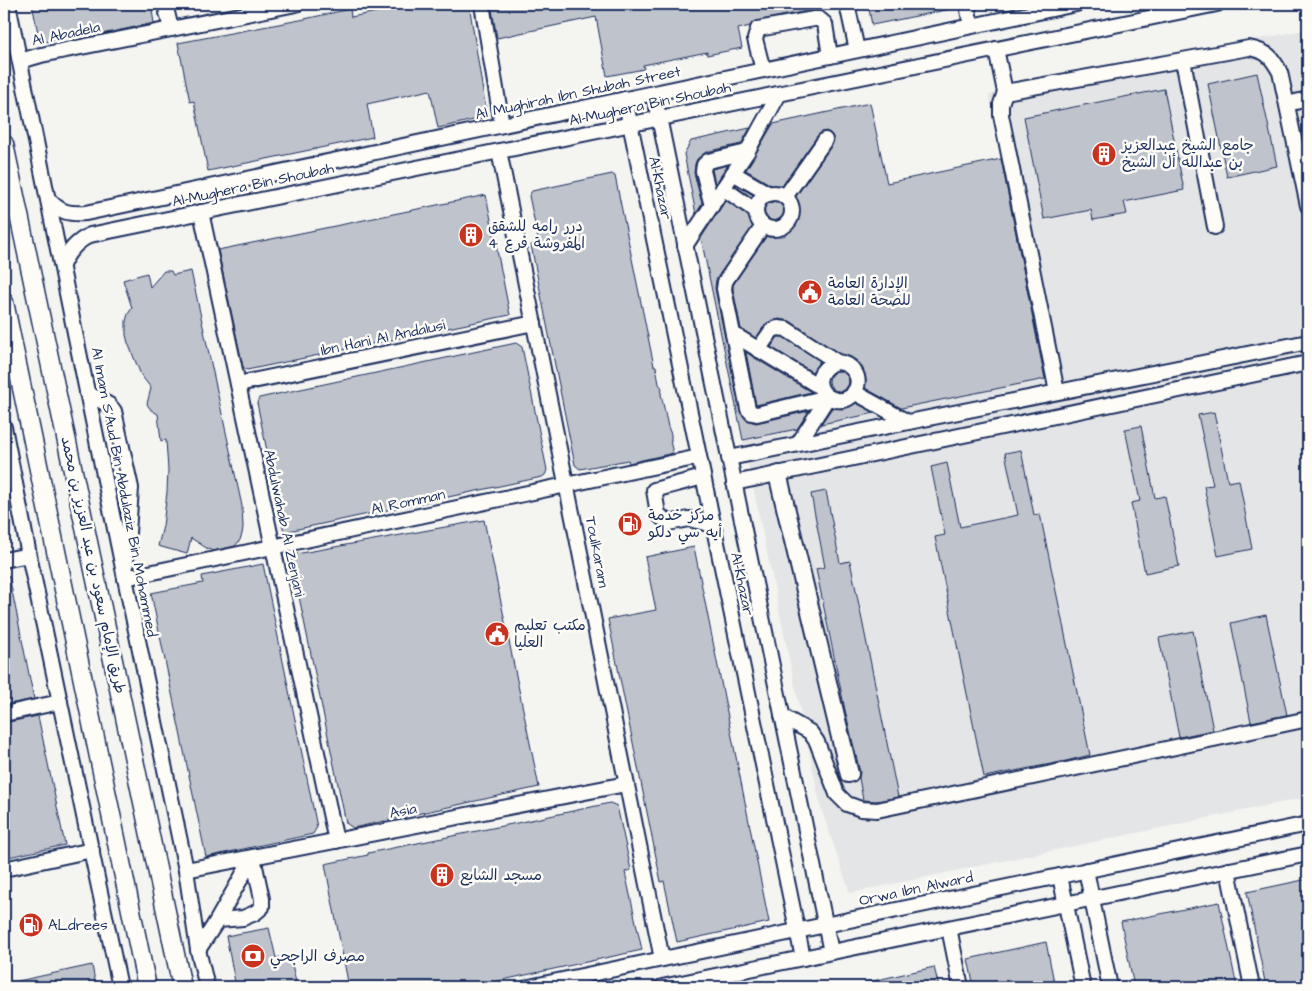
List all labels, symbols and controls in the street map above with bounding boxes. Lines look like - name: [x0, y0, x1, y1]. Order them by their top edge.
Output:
- street label: Al Abadela: [30, 16, 102, 51]
- street label: Al Mughirah Ibn Shubah Street: [473, 61, 683, 126]
- street label: Al-Mughera Bin Shoubah: [567, 76, 734, 132]
- place label: جامع الشيخ عبدالعزيز بن عبدالله أل الشيخ: [1120, 135, 1254, 173]
- building icon: جامع الشيخ عبدالعزيز بن عبدالله أل الشيخ: [1091, 141, 1117, 167]
- street label: Al-Khazar: [643, 154, 677, 222]
- street label: Al-Mughera Bin Shoubah: [170, 157, 337, 213]
- place label: درر رامه للشقق المفروشة فرع 4: [488, 216, 585, 254]
- building icon: درر رامه للشقق المفروشة فرع 4: [458, 222, 484, 248]
- place label: الإدارة العامة للصحة العامة: [828, 273, 911, 311]
- public building icon: الإدارة العامة للصحة العامة: [797, 279, 823, 305]
- street label: Ibn Hani Al Andalusi: [319, 314, 448, 361]
- street label: Al Imam S'Aud Bin Abdulaziz Bin Mohammed: [86, 345, 162, 639]
- street label: طريق الإمام سعود بن عبد العزيز بن محمد: [55, 434, 131, 696]
- street label: Abdulwahab Al Zenjani: [258, 447, 310, 599]
- street label: Al Romman: [369, 484, 448, 520]
- place label: مركز خدمة أيه سي دلكو: [647, 505, 722, 545]
- fuel station icon: مركز خدمة أيه سي دلكو: [617, 511, 643, 537]
- street label: Toulkaram: [580, 515, 614, 590]
- street label: Al-Khazar: [725, 550, 759, 618]
- place label: مكتب تعليم العليا: [514, 615, 586, 653]
- public building icon: مكتب تعليم العليا: [484, 621, 510, 647]
- street label: Asia: [388, 798, 419, 824]
- building icon: مسجد الشايع: [429, 862, 455, 888]
- place label: مسجد الشايع: [460, 865, 542, 886]
- street label: Orwa Ibn Alward: [857, 867, 975, 911]
- fuel station icon: ALdrees: [18, 912, 44, 938]
- place label: ALdrees: [48, 915, 108, 936]
- bank icon: مصرف الراجحي: [240, 943, 266, 969]
- place label: مصرف الراجحي: [270, 946, 365, 969]

